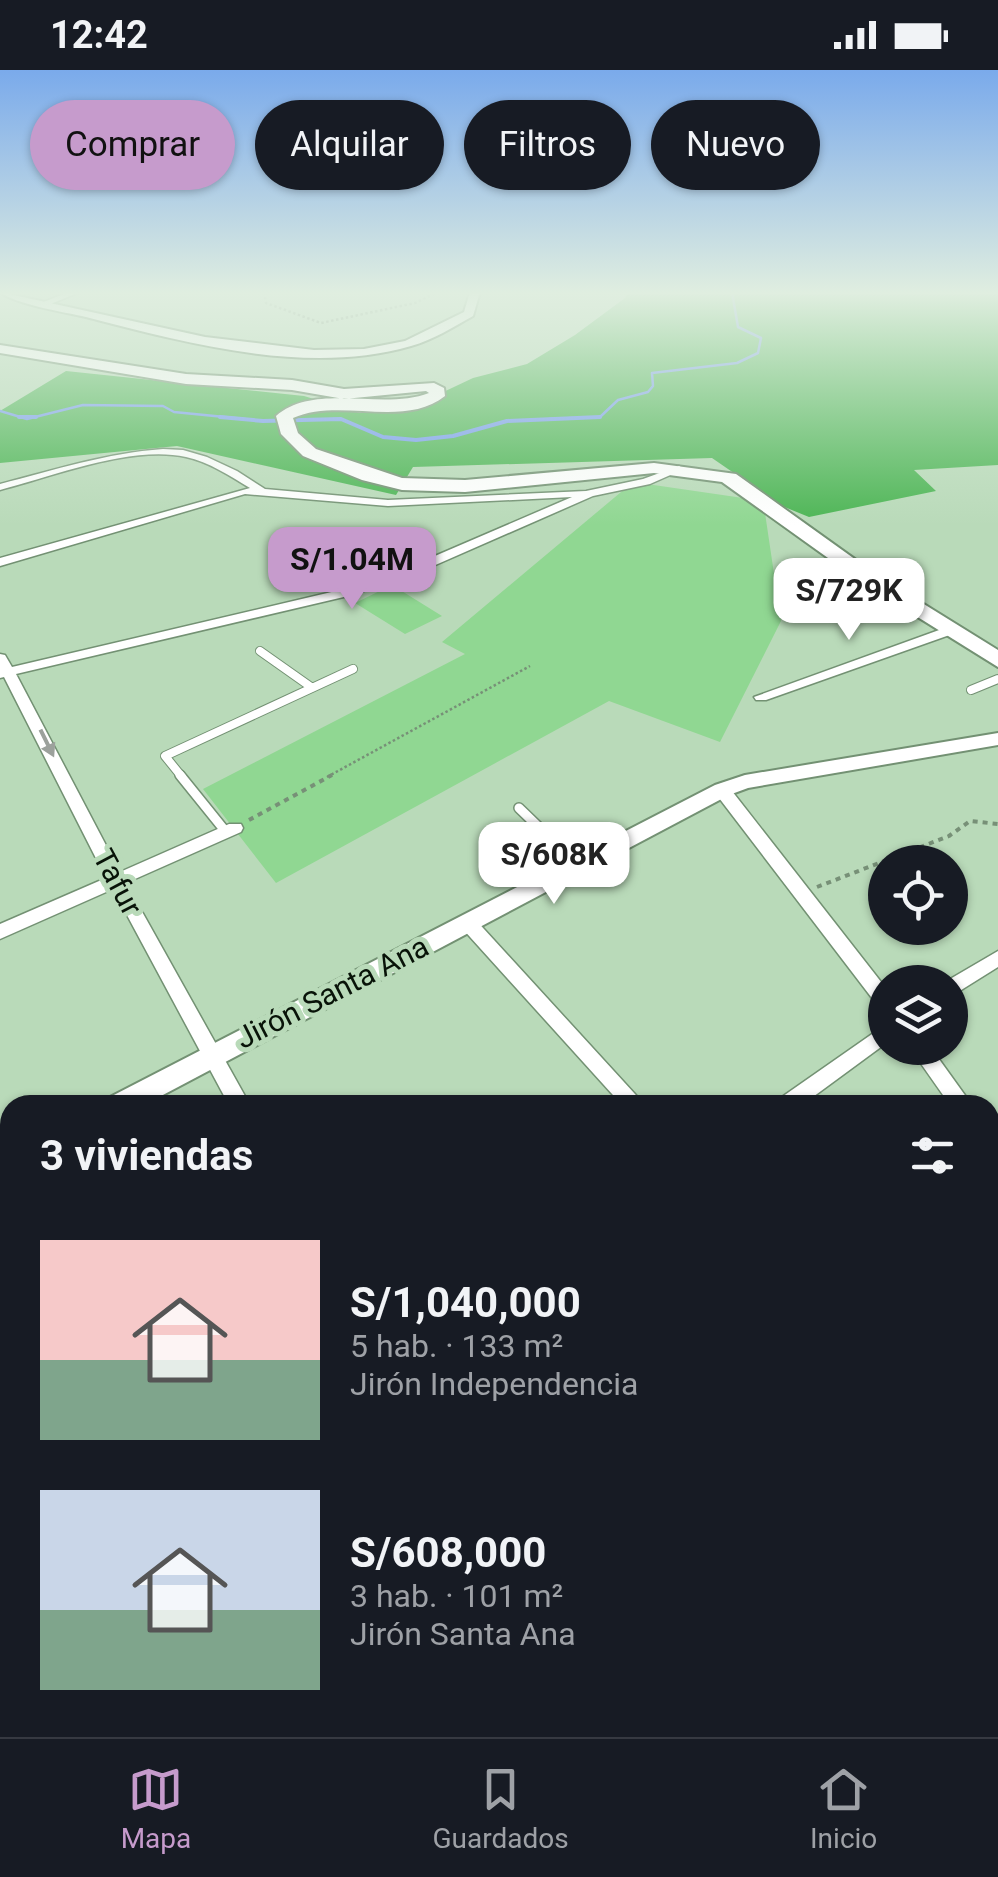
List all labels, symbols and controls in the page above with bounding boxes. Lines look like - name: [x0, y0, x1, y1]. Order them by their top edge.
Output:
- text: 12:42: [50, 13, 148, 57]
- chip: Comprar: [30, 100, 235, 190]
- chip: Alquilar: [255, 100, 444, 190]
- chip: Filtros: [464, 100, 631, 190]
- chip: Nuevo: [651, 100, 820, 190]
- pin: S/1.04M: [260, 527, 444, 612]
- text: S/1.04M: [290, 540, 414, 578]
- pin: S/729K: [768, 558, 930, 643]
- text: S/729K: [796, 571, 903, 609]
- one-way arrow: [39, 729, 56, 758]
- pin: S/608K: [473, 822, 635, 907]
- text: S/608K: [501, 835, 608, 873]
- street label: Tafur: [86, 843, 150, 921]
- map controls: [868, 845, 968, 1065]
- button: locate: [868, 845, 968, 945]
- street label: Jirón Santa Ana: [230, 928, 434, 1056]
- button: layers: [868, 965, 968, 1065]
- icon: filters: [905, 1128, 960, 1183]
- text: 3 viviendas: [40, 1131, 253, 1180]
- text: S/1,040,000: [350, 1278, 581, 1327]
- icon: home: [120, 1280, 240, 1400]
- text: 5 hab. · 133 m²: [350, 1327, 563, 1365]
- text: Jirón Independencia: [350, 1365, 638, 1403]
- text: S/608,000: [350, 1528, 546, 1577]
- icon: home: [120, 1530, 240, 1650]
- text: 3 hab. · 101 m²: [350, 1577, 563, 1615]
- text: Jirón Santa Ana: [350, 1615, 576, 1653]
- tab: Mapa: [121, 1762, 191, 1855]
- tab: Guardados: [433, 1762, 569, 1855]
- tab: Inicio: [810, 1762, 877, 1855]

